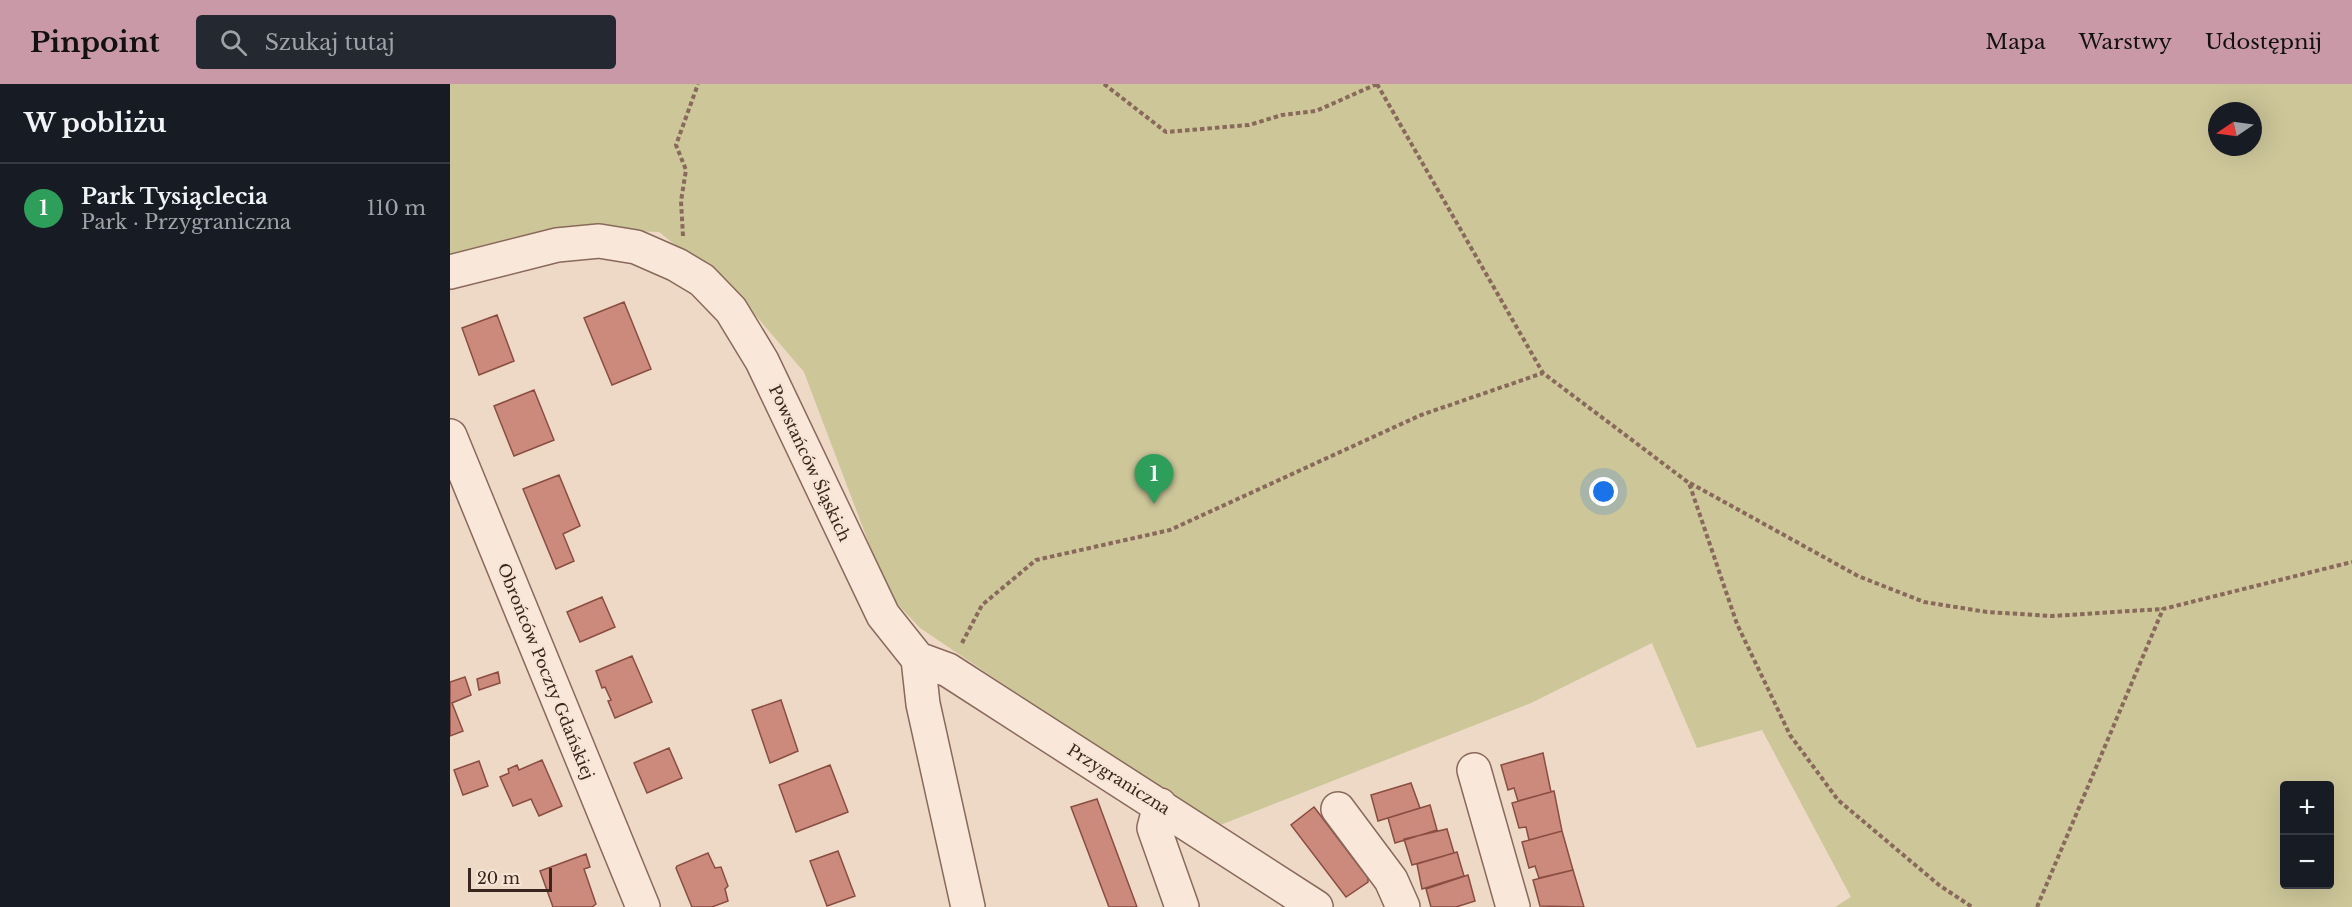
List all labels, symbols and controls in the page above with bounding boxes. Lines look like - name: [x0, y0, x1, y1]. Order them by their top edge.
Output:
- search box: [196, 15, 616, 69]
- text: Pinpoint: [30, 25, 160, 60]
- icon: search: [217, 26, 250, 59]
- text: Szukaj tutaj: [265, 29, 395, 56]
- text: Mapa: [1985, 29, 2046, 55]
- text: Warstwy: [2079, 29, 2172, 55]
- text: Udostępnij: [2205, 29, 2322, 55]
- north arrow: [2208, 102, 2262, 156]
- text: W pobliżu: [24, 107, 166, 139]
- text: Park Tysiąclecia: [81, 183, 268, 210]
- text: 1: [39, 196, 48, 220]
- text: 110 m: [367, 196, 426, 220]
- text: Park · Przygraniczna: [81, 210, 291, 234]
- street label: Powstańców Śląskich: [765, 382, 855, 544]
- pin: 1: [1134, 454, 1174, 504]
- your location: [1589, 477, 1618, 506]
- street label: Obrońców Poczty Gdańskiej: [493, 560, 599, 782]
- street label: Przygraniczna: [1064, 739, 1174, 819]
- map controls: [2280, 781, 2334, 889]
- button: +: [2280, 781, 2334, 835]
- button: −: [2280, 835, 2334, 889]
- scale bar: [468, 865, 552, 892]
- text: 20 m: [477, 868, 520, 888]

